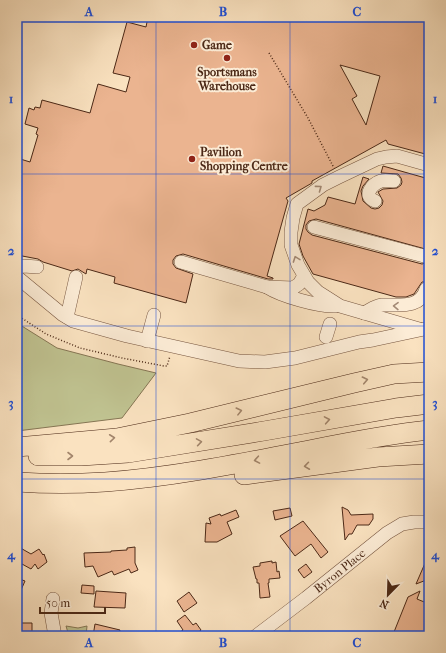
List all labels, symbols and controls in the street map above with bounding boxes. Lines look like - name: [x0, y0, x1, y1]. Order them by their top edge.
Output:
- text: A: [84, 4, 94, 19]
- text: B: [219, 4, 228, 19]
- text: C: [353, 4, 362, 19]
- place label: Game: [202, 38, 232, 52]
- marker: Game: [189, 40, 199, 50]
- marker: Sportsmans Warehouse: [222, 53, 232, 63]
- place label: Sportsmans Warehouse: [197, 65, 257, 93]
- text: 1: [9, 91, 14, 106]
- text: 1: [433, 91, 438, 106]
- place label: Pavilion Shopping Centre: [200, 145, 288, 174]
- marker: Pavilion Shopping Centre: [187, 154, 197, 164]
- one-way arrow: [315, 185, 322, 193]
- text: 2: [8, 243, 15, 258]
- text: 2: [432, 243, 439, 258]
- one-way arrow: [292, 256, 300, 263]
- one-way arrow: [393, 301, 399, 310]
- one-way arrow: [362, 377, 368, 385]
- text: 3: [8, 395, 14, 411]
- text: 3: [432, 395, 438, 411]
- one-way arrow: [235, 407, 242, 416]
- one-way arrow: [324, 416, 330, 425]
- one-way arrow: [108, 434, 115, 443]
- one-way arrow: [196, 438, 202, 447]
- one-way arrow: [67, 452, 73, 460]
- one-way arrow: [254, 455, 260, 464]
- one-way arrow: [304, 461, 310, 470]
- street label: Byron Place: [311, 546, 368, 596]
- text: 4: [6, 547, 16, 563]
- text: 4: [430, 547, 440, 563]
- north arrow: [368, 575, 408, 615]
- scale bar: [40, 589, 105, 615]
- text: 50 m: [46, 596, 70, 610]
- text: N: [377, 596, 391, 611]
- text: A: [84, 635, 94, 650]
- text: B: [219, 635, 228, 650]
- text: C: [353, 635, 362, 650]

